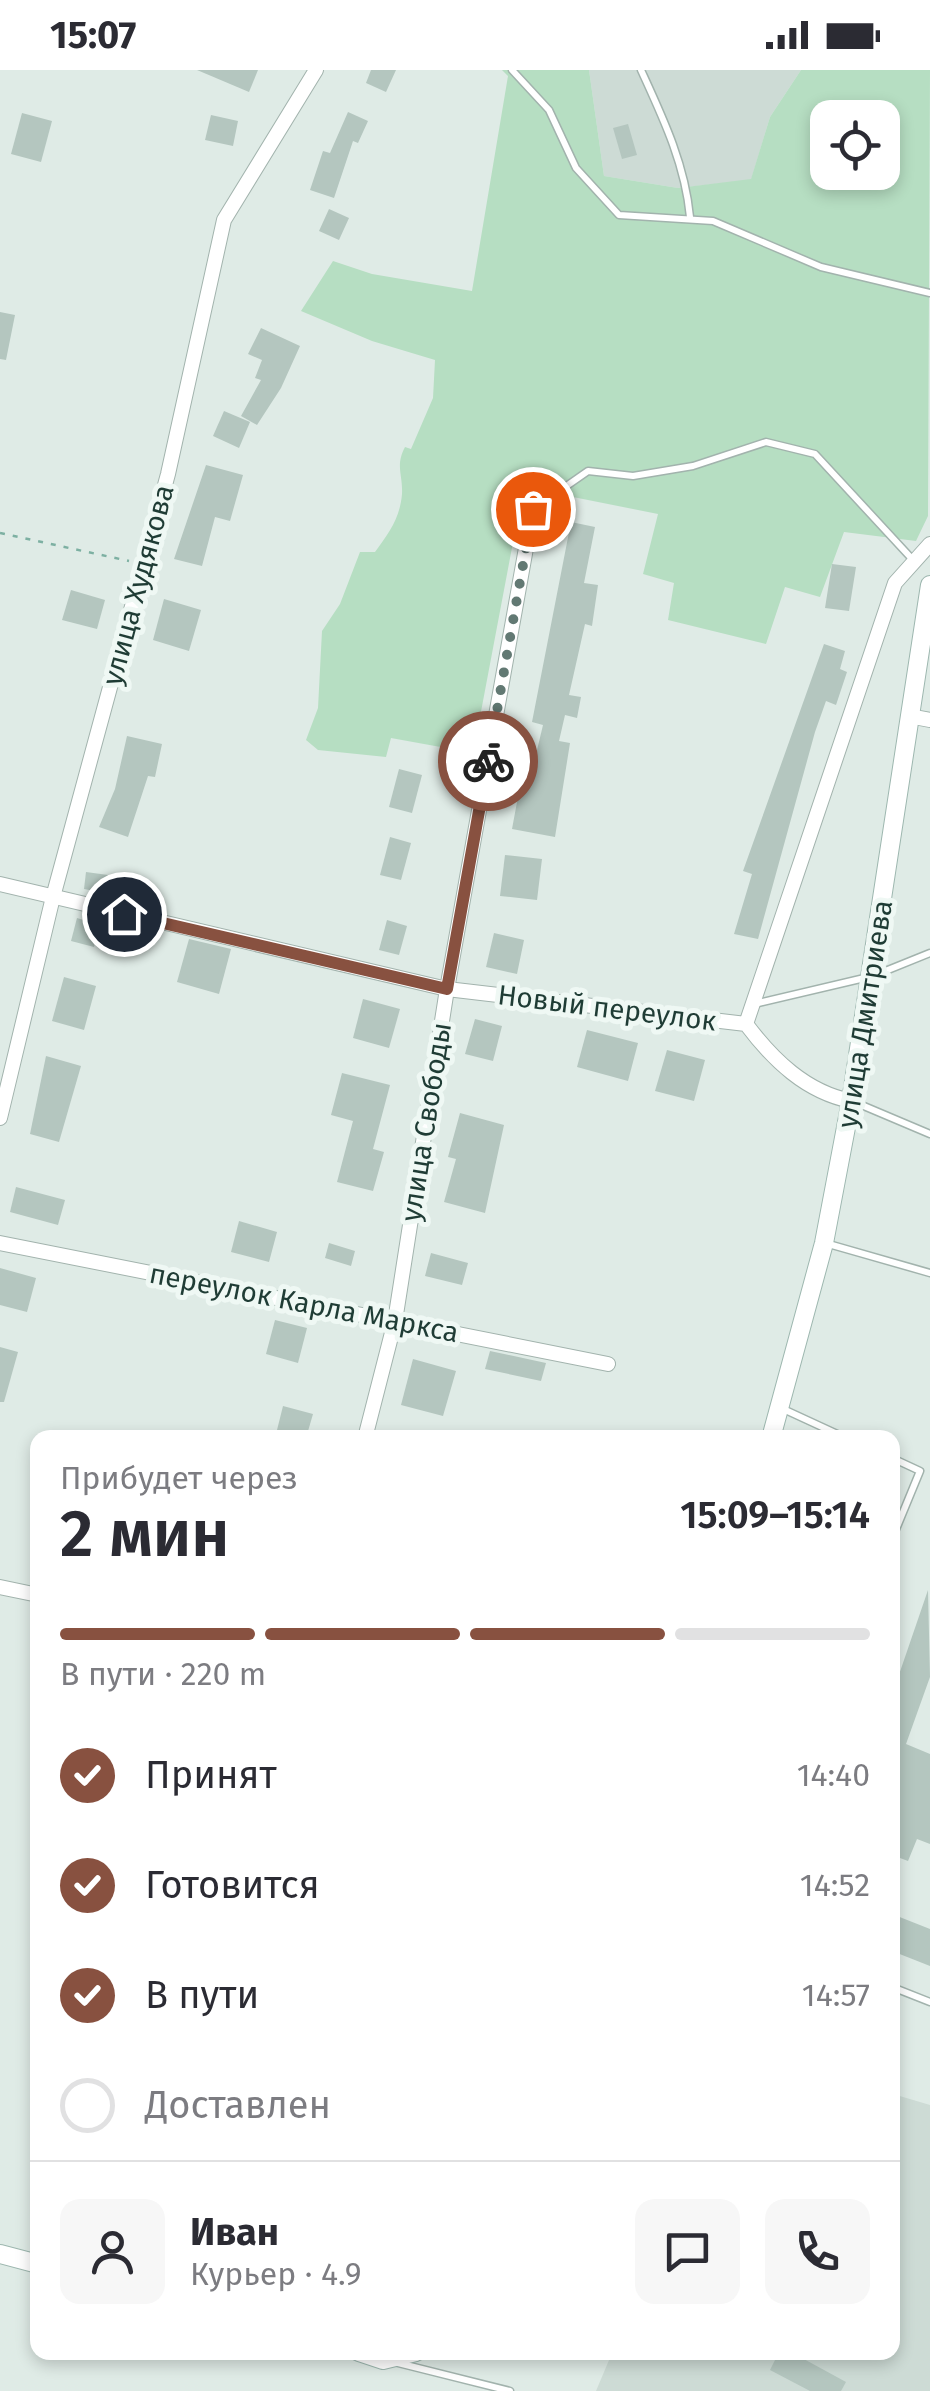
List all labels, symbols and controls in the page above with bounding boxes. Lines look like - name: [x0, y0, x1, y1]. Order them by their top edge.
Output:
- text: 15:07: [50, 12, 136, 58]
- map controls: [810, 100, 900, 190]
- button: locate: [810, 100, 900, 190]
- pin: [491, 467, 576, 552]
- street label: улица Худякова: [95, 481, 181, 689]
- icon: bag: [506, 482, 561, 537]
- courier: [438, 711, 538, 811]
- icon: bike: [461, 734, 516, 789]
- pin: [82, 872, 167, 957]
- icon: home: [97, 887, 152, 942]
- street label: улица Дмитриева: [831, 898, 899, 1130]
- street label: Новый переулок: [496, 978, 719, 1038]
- street label: улица Свободы: [394, 1020, 458, 1224]
- street label: переулок Карла Маркса: [147, 1257, 461, 1349]
- text: Прибудет через: [60, 1459, 298, 1497]
- text: 15:09–15:14: [680, 1492, 870, 1538]
- text: 2 мин: [60, 1495, 230, 1573]
- text: В пути · 220 m: [60, 1655, 266, 1693]
- icon: check: [60, 1748, 115, 1803]
- text: Принят: [145, 1752, 277, 1798]
- text: 14:40: [797, 1756, 870, 1794]
- icon: check: [60, 1858, 115, 1913]
- text: Готовится: [145, 1862, 320, 1908]
- text: 14:52: [800, 1866, 870, 1904]
- icon: check: [60, 1968, 115, 2023]
- text: В пути: [145, 1972, 259, 2018]
- text: 14:57: [802, 1976, 870, 2014]
- text: Доставлен: [145, 2082, 331, 2128]
- button: person: [60, 2199, 165, 2304]
- button: chat: [635, 2199, 740, 2304]
- button: phone: [765, 2199, 870, 2304]
- text: Иван: [190, 2209, 279, 2255]
- text: Курьер · 4.9: [190, 2255, 362, 2293]

